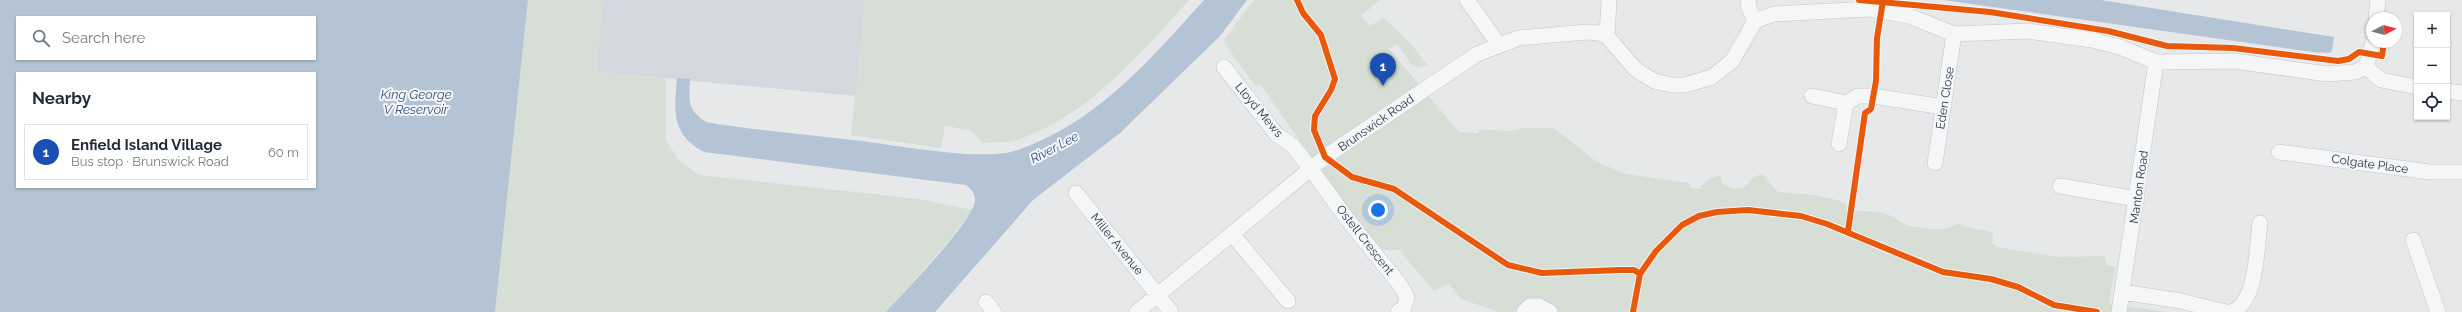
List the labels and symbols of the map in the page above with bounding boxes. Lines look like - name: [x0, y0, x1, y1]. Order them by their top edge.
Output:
- north arrow: [2366, 12, 2402, 48]
- pin: 1: [1370, 53, 1396, 86]
- street label: Eden Close: [1933, 66, 1957, 130]
- street label: Lloyd Mews: [1232, 80, 1286, 140]
- water label: King George V Reservoir: [380, 87, 452, 117]
- street label: Brunswick Road: [1335, 92, 1417, 154]
- water label: River Lee: [1028, 129, 1081, 166]
- street label: Manton Road: [2127, 149, 2151, 225]
- street label: Colgate Place: [2331, 152, 2409, 176]
- your location: [1368, 200, 1388, 220]
- street label: Ostell Crescent: [1333, 202, 1397, 278]
- street label: Miller Avenue: [1088, 210, 1146, 278]

